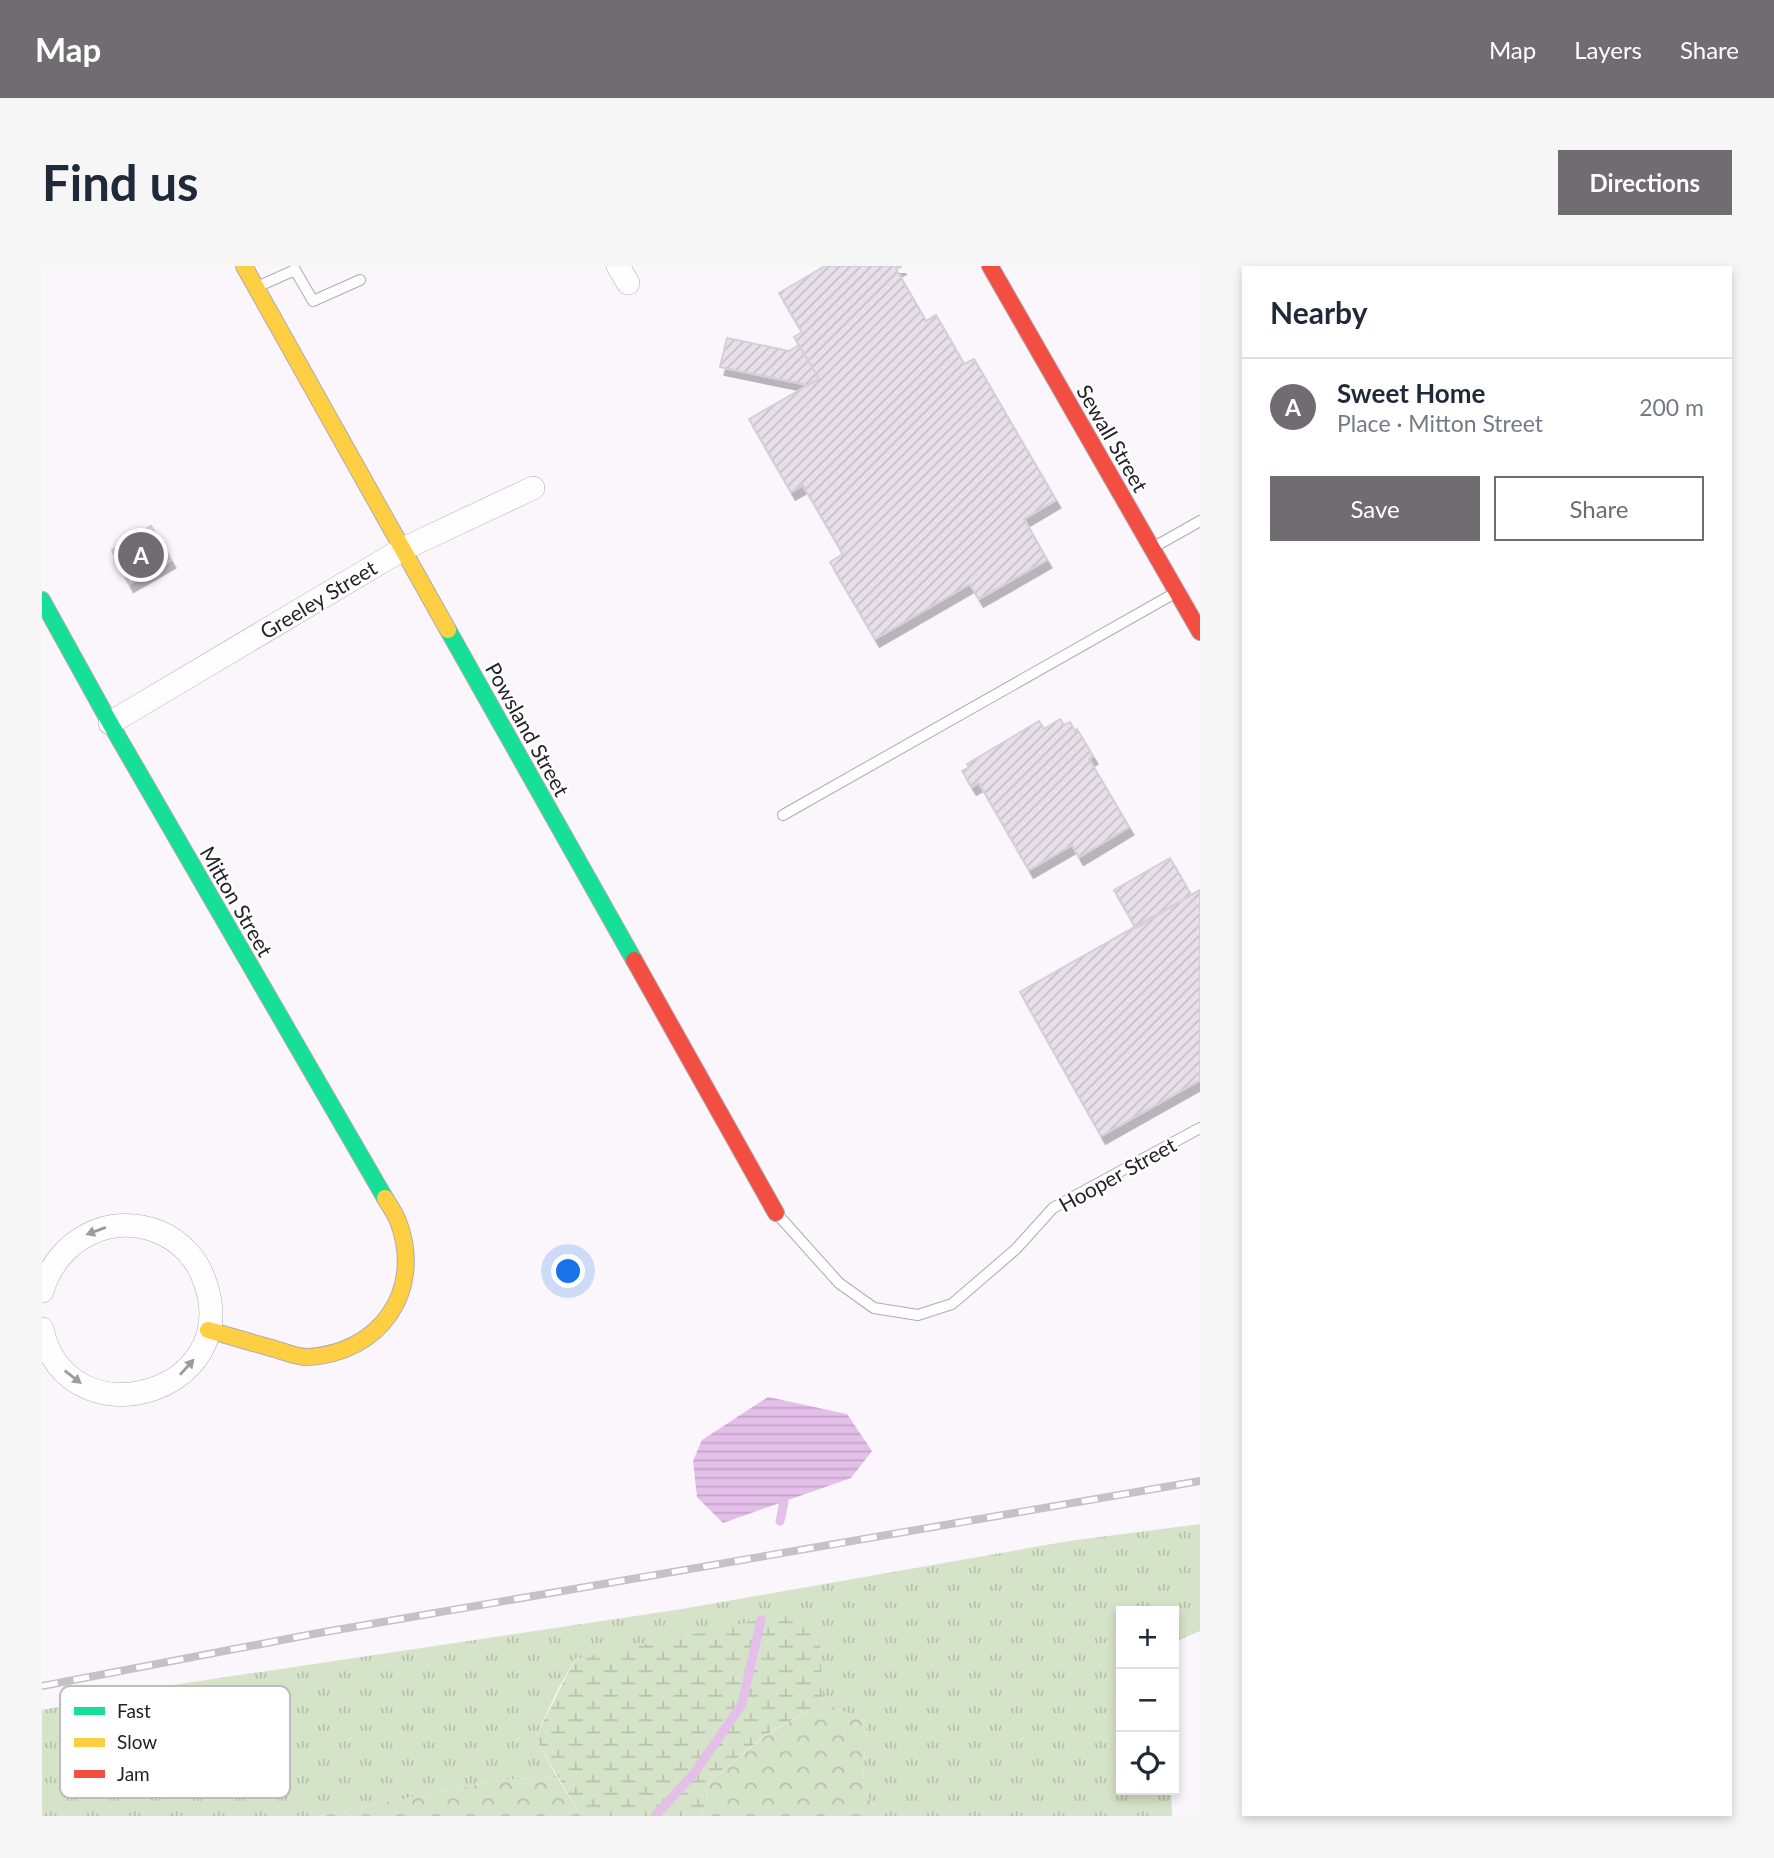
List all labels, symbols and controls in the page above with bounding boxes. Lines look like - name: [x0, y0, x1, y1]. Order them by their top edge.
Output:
- text: Map: [35, 29, 101, 69]
- text: Map: [1489, 35, 1536, 64]
- text: Layers: [1574, 35, 1642, 64]
- text: Share: [1680, 35, 1739, 64]
- button: Directions: [1558, 150, 1732, 215]
- text: Find us: [42, 153, 199, 211]
- text: Nearby: [1270, 294, 1368, 330]
- text: Sweet Home: [1337, 377, 1485, 409]
- street label: Sewall Street: [1072, 380, 1154, 496]
- text: A: [1285, 393, 1301, 421]
- text: 200 m: [1639, 393, 1704, 421]
- text: Place · Mitton Street: [1337, 409, 1543, 437]
- button: Save: [1270, 476, 1480, 541]
- button: Share: [1494, 476, 1704, 541]
- pin: A: [118, 529, 164, 581]
- street label: Greeley Street: [255, 554, 381, 644]
- street label: Powsland Street: [481, 658, 575, 801]
- street label: Mitton Street: [195, 842, 279, 961]
- street label: Hooper Street: [1054, 1131, 1180, 1217]
- one-way arrow: [85, 1226, 106, 1237]
- your location: [551, 1254, 585, 1288]
- one-way arrow: [179, 1358, 195, 1376]
- one-way arrow: [64, 1370, 82, 1385]
- map controls: [1116, 1606, 1179, 1795]
- button: +: [1116, 1606, 1179, 1669]
- button: −: [1116, 1669, 1179, 1732]
- legend: [60, 1686, 290, 1798]
- text: Fast: [117, 1699, 151, 1722]
- text: Slow: [117, 1730, 157, 1753]
- button: locate: [1116, 1732, 1179, 1795]
- text: Jam: [117, 1762, 150, 1785]

